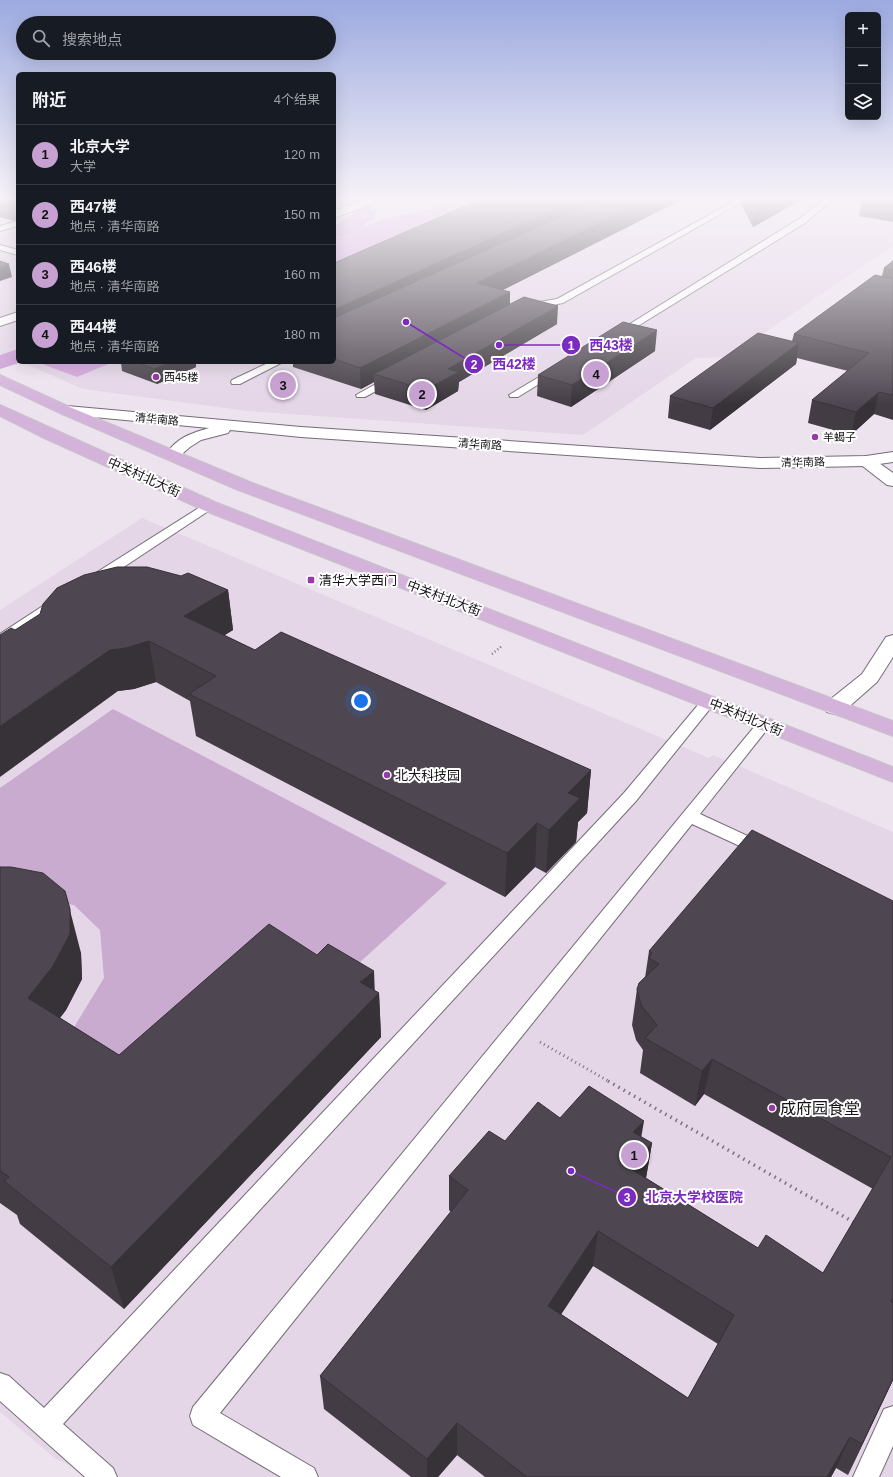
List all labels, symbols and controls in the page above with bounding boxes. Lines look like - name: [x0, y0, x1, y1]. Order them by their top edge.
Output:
- map controls: [845, 12, 881, 120]
- button: +: [845, 12, 881, 48]
- search box: [16, 16, 336, 60]
- icon: search: [30, 27, 52, 49]
- text: 搜索地点: [62, 31, 122, 48]
- button: −: [845, 48, 881, 84]
- button: layers: [845, 84, 881, 120]
- text: 附近: [32, 91, 66, 110]
- text: 4个结果: [274, 92, 320, 107]
- text: 北京大学: [70, 138, 130, 155]
- text: 1: [41, 147, 49, 162]
- text: 120 m: [284, 147, 320, 162]
- text: 大学: [70, 159, 96, 174]
- text: 西47楼: [70, 198, 117, 215]
- text: 2: [41, 207, 49, 222]
- text: 150 m: [284, 207, 320, 222]
- text: 地点 · 清华南路: [70, 219, 160, 234]
- text: 西46楼: [70, 258, 117, 275]
- text: 3: [41, 267, 49, 282]
- text: 160 m: [284, 267, 320, 282]
- text: 地点 · 清华南路: [70, 279, 160, 294]
- text: 西44楼: [70, 318, 117, 335]
- text: 4: [41, 327, 49, 342]
- text: 180 m: [284, 327, 320, 342]
- callout: 西43楼: [561, 332, 641, 358]
- text: 西43楼: [589, 337, 633, 353]
- text: 地点 · 清华南路: [70, 339, 160, 354]
- text: 1: [568, 339, 575, 353]
- callout: 西42楼: [464, 351, 544, 377]
- text: 西42楼: [492, 356, 536, 372]
- text: 2: [471, 358, 478, 372]
- pin: 4: [583, 359, 609, 389]
- pin: 3: [270, 370, 296, 400]
- place label: 西45楼: [164, 371, 198, 383]
- marker: 西45楼: [151, 372, 161, 382]
- pin: 2: [409, 379, 435, 409]
- street label: 清华南路: [135, 411, 179, 427]
- place label: 羊蝎子: [823, 431, 856, 443]
- marker: 羊蝎子: [810, 432, 820, 442]
- street label: 清华南路: [458, 436, 502, 452]
- street label: 中关村北大街: [105, 454, 183, 500]
- street label: 清华南路: [781, 456, 825, 468]
- place label: 清华大学西门: [319, 573, 397, 588]
- marker: 清华大学西门: [306, 575, 316, 585]
- street label: 中关村北大街: [405, 577, 483, 619]
- your location: [351, 691, 371, 711]
- street label: 中关村北大街: [707, 695, 785, 739]
- place label: 北大科技园: [395, 768, 460, 783]
- marker: 北大科技园: [382, 770, 392, 780]
- place label: 成府园食堂: [780, 1100, 860, 1117]
- marker: 成府园食堂: [767, 1103, 777, 1113]
- pin: 1: [621, 1140, 647, 1170]
- callout: 北京大学校医院: [617, 1184, 751, 1210]
- text: 北京大学校医院: [645, 1189, 743, 1205]
- text: 3: [624, 1191, 631, 1205]

